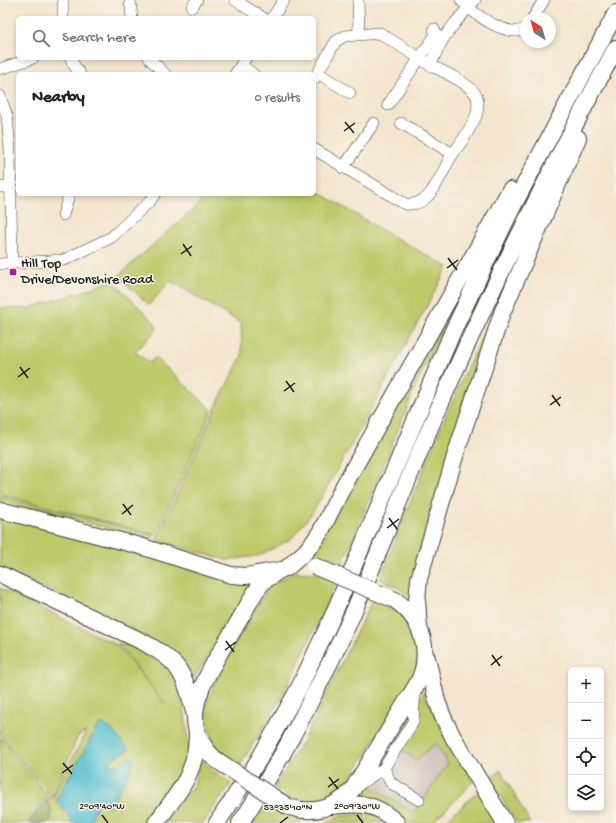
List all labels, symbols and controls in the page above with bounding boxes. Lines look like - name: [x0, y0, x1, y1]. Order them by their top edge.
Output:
- north arrow: [520, 12, 556, 48]
- search box: [16, 16, 316, 60]
- icon: search: [30, 27, 52, 49]
- text: Search here: [62, 29, 136, 47]
- text: Nearby: [32, 88, 85, 108]
- text: 0 results: [254, 91, 300, 106]
- place label: Hill Top Drive/Devonshire Road: [20, 256, 155, 289]
- marker: Hill Top Drive/Devonshire Road: [8, 267, 18, 277]
- map controls: [568, 667, 604, 811]
- button: +: [568, 667, 604, 703]
- button: −: [568, 703, 604, 739]
- button: locate: [568, 739, 604, 775]
- button: layers: [568, 775, 604, 811]
- text: 2°09'40"W: [79, 801, 125, 813]
- text: 2°09'30"W: [334, 801, 381, 813]
- text: 53°35'10"N: [264, 802, 313, 814]

